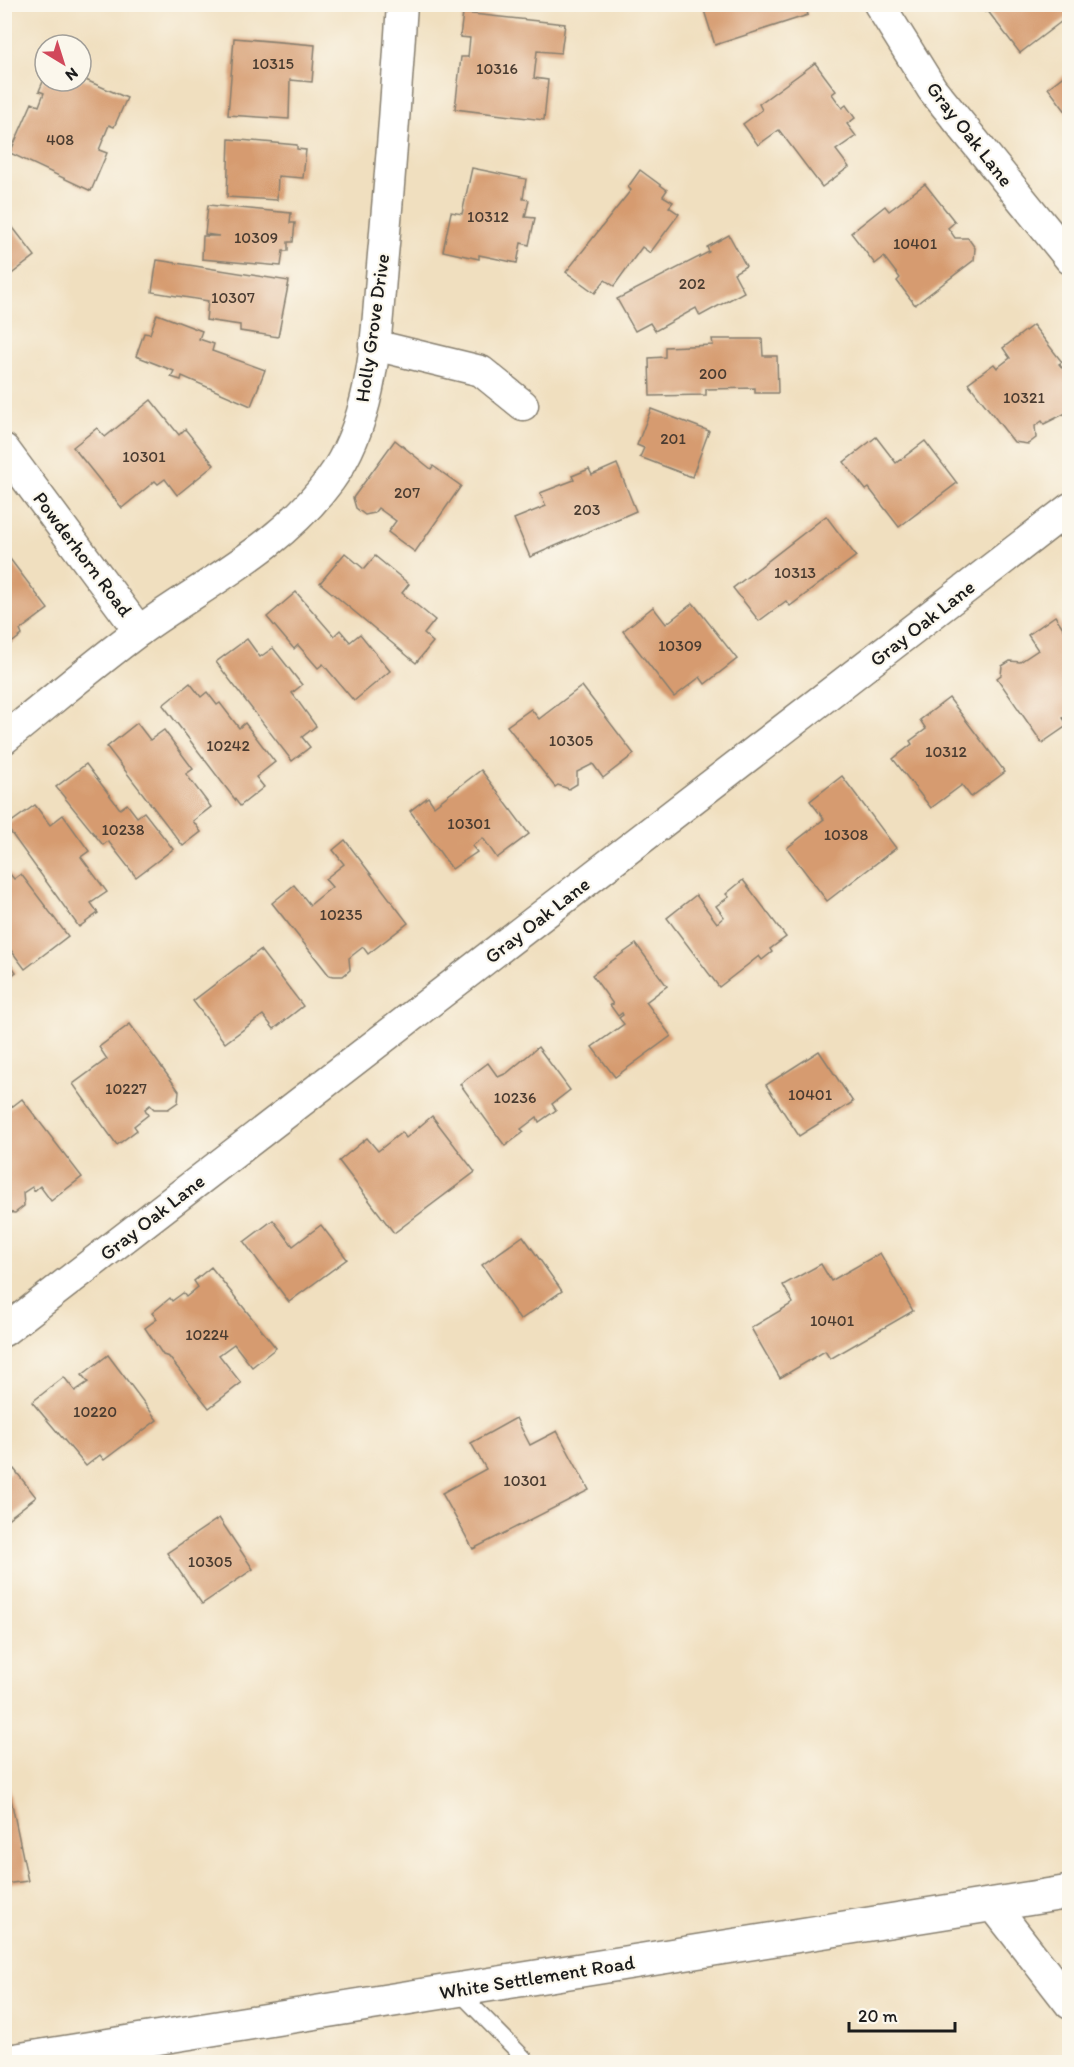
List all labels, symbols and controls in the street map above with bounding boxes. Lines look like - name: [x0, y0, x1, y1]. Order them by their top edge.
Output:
- north arrow: [33, 33, 93, 93]
- house number: 10315: [252, 54, 294, 73]
- house number: 10316: [476, 59, 518, 78]
- text: N: [62, 64, 82, 85]
- street label: Gray Oak Lane: [922, 77, 1018, 191]
- house number: 408: [46, 130, 74, 149]
- house number: 10312: [467, 207, 510, 226]
- house number: 10309: [234, 228, 278, 247]
- house number: 10401: [893, 234, 938, 253]
- street label: Holly Grove Drive: [350, 252, 394, 404]
- house number: 202: [679, 274, 706, 293]
- house number: 10307: [211, 288, 255, 307]
- house number: 200: [699, 364, 727, 383]
- house number: 10321: [1003, 388, 1045, 407]
- house number: 201: [660, 429, 686, 448]
- house number: 10301: [122, 447, 166, 466]
- house number: 207: [394, 483, 420, 502]
- street label: Powderhorn Road: [28, 487, 138, 621]
- house number: 203: [574, 500, 601, 519]
- house number: 10313: [774, 563, 816, 582]
- street label: Gray Oak Lane: [865, 575, 979, 671]
- house number: 10309: [658, 636, 702, 655]
- house number: 10305: [549, 731, 593, 750]
- house number: 10242: [206, 736, 250, 755]
- house number: 10312: [925, 742, 968, 761]
- house number: 10301: [447, 814, 491, 833]
- house number: 10238: [101, 820, 145, 839]
- house number: 10308: [824, 825, 869, 844]
- street label: Gray Oak Lane: [480, 872, 594, 968]
- house number: 10235: [320, 905, 362, 924]
- house number: 10227: [105, 1079, 147, 1098]
- house number: 10401: [788, 1085, 833, 1104]
- house number: 10236: [494, 1088, 536, 1107]
- street label: Gray Oak Lane: [95, 1169, 209, 1265]
- house number: 10401: [810, 1311, 855, 1330]
- house number: 10224: [185, 1325, 229, 1344]
- house number: 10220: [73, 1402, 117, 1421]
- house number: 10301: [503, 1471, 547, 1490]
- house number: 10305: [188, 1552, 232, 1571]
- street label: White Settlement Road: [438, 1950, 636, 2004]
- scale bar: [849, 1995, 956, 2033]
- text: 20 m: [858, 2005, 898, 2027]

